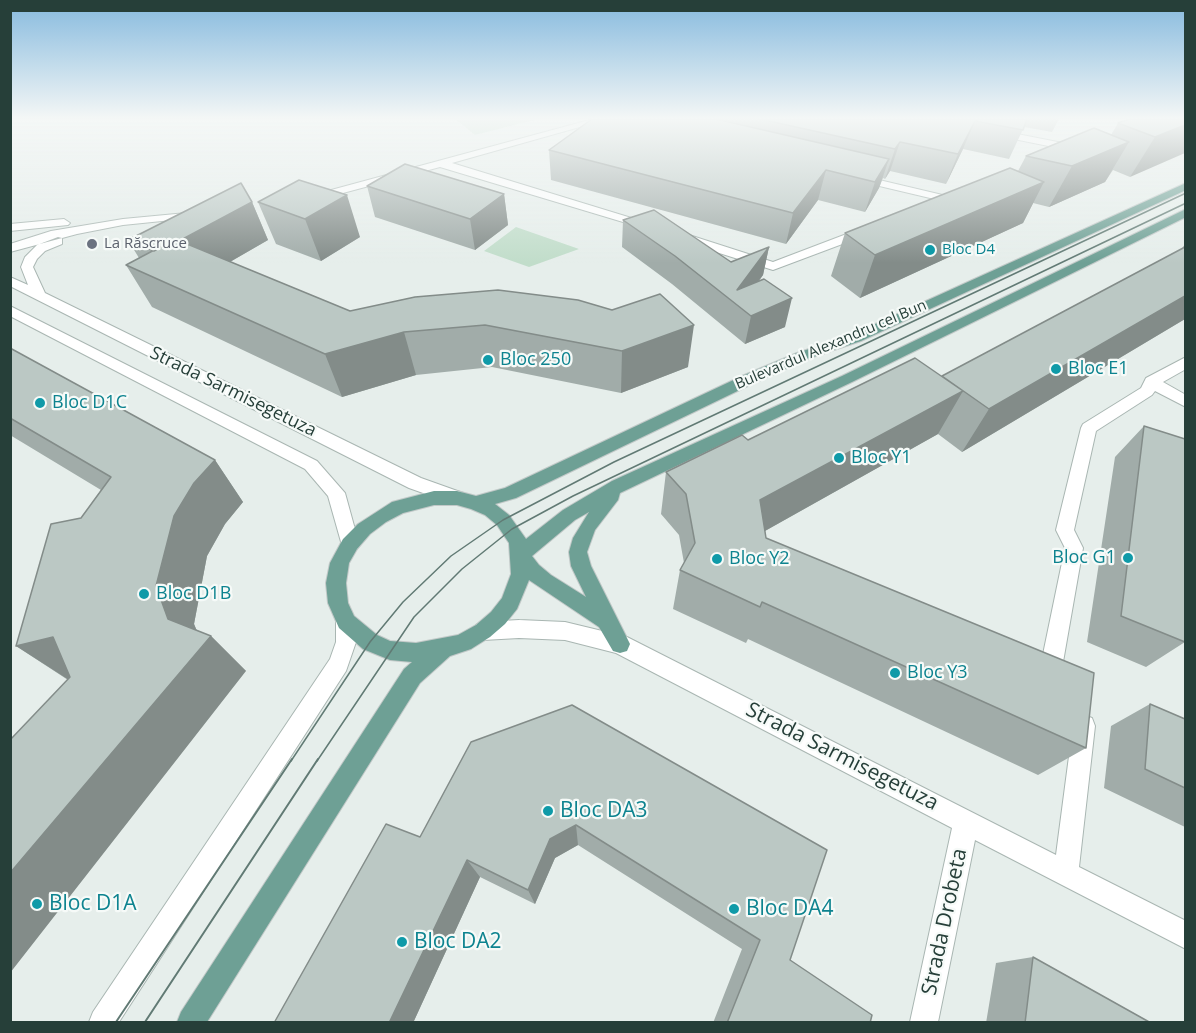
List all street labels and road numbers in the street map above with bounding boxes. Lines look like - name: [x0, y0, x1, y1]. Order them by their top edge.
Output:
- street label: Bulevardul Alexandru cel Bun: [733, 296, 929, 394]
- street label: Strada Sarmisegetuza: [146, 342, 320, 442]
- street label: Strada Sarmisegetuza: [742, 698, 942, 816]
- street label: Strada Drobeta: [917, 846, 973, 998]

